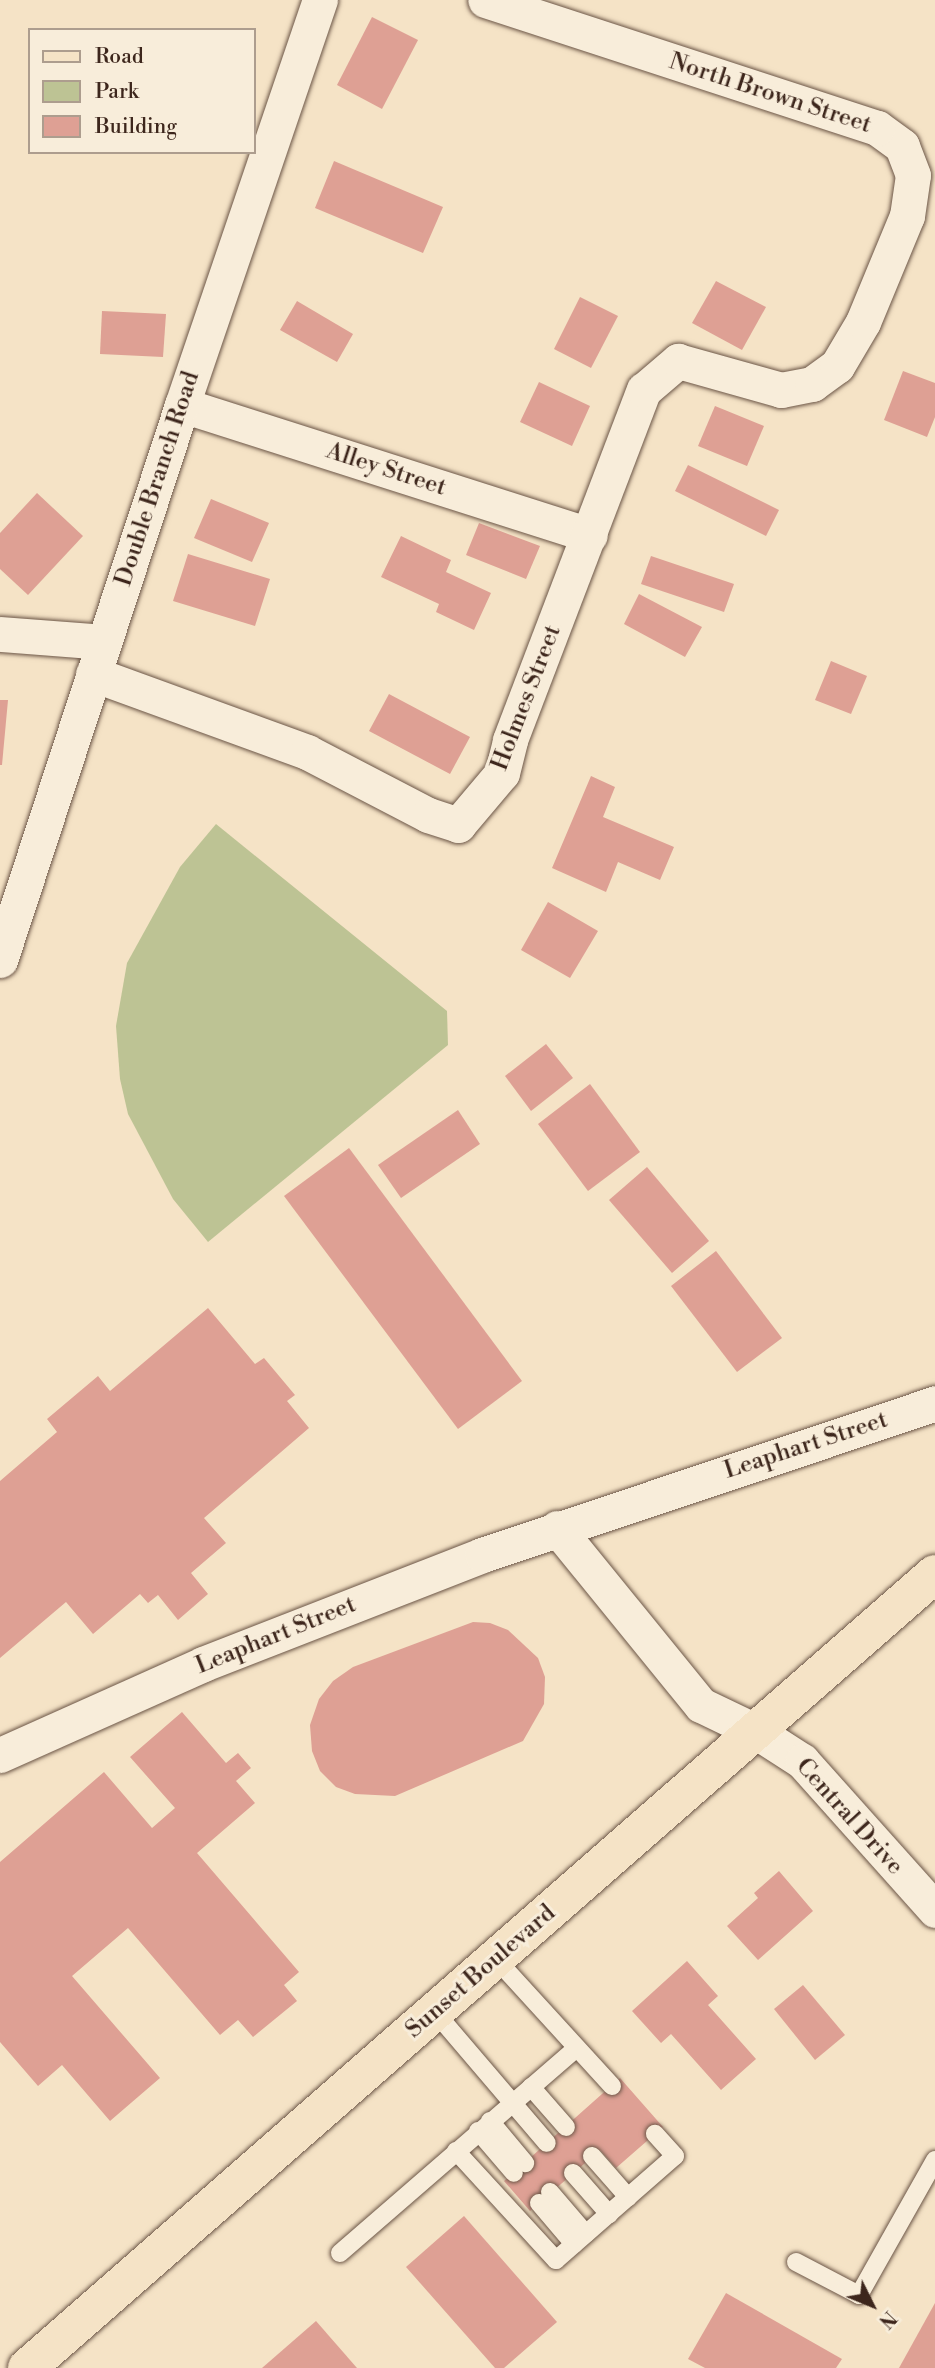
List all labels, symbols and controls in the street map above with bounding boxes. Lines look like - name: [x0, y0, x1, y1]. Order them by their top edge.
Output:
- legend: [28, 28, 256, 154]
- text: Road: [95, 44, 144, 70]
- street label: North Brown Street: [665, 48, 875, 140]
- text: Park: [95, 79, 139, 105]
- text: Building: [95, 114, 177, 140]
- street label: Double Branch Road: [110, 368, 206, 590]
- street label: Alley Street: [322, 437, 450, 503]
- street label: Holmes Street: [486, 621, 568, 775]
- street label: Leaphart Street: [721, 1406, 891, 1486]
- street label: Leaphart Street: [192, 1591, 360, 1681]
- street label: Central Drive: [789, 1753, 909, 1881]
- street label: Sunset Boulevard: [400, 1899, 562, 2045]
- north arrow: [837, 2270, 907, 2340]
- text: N: [873, 2306, 901, 2333]

